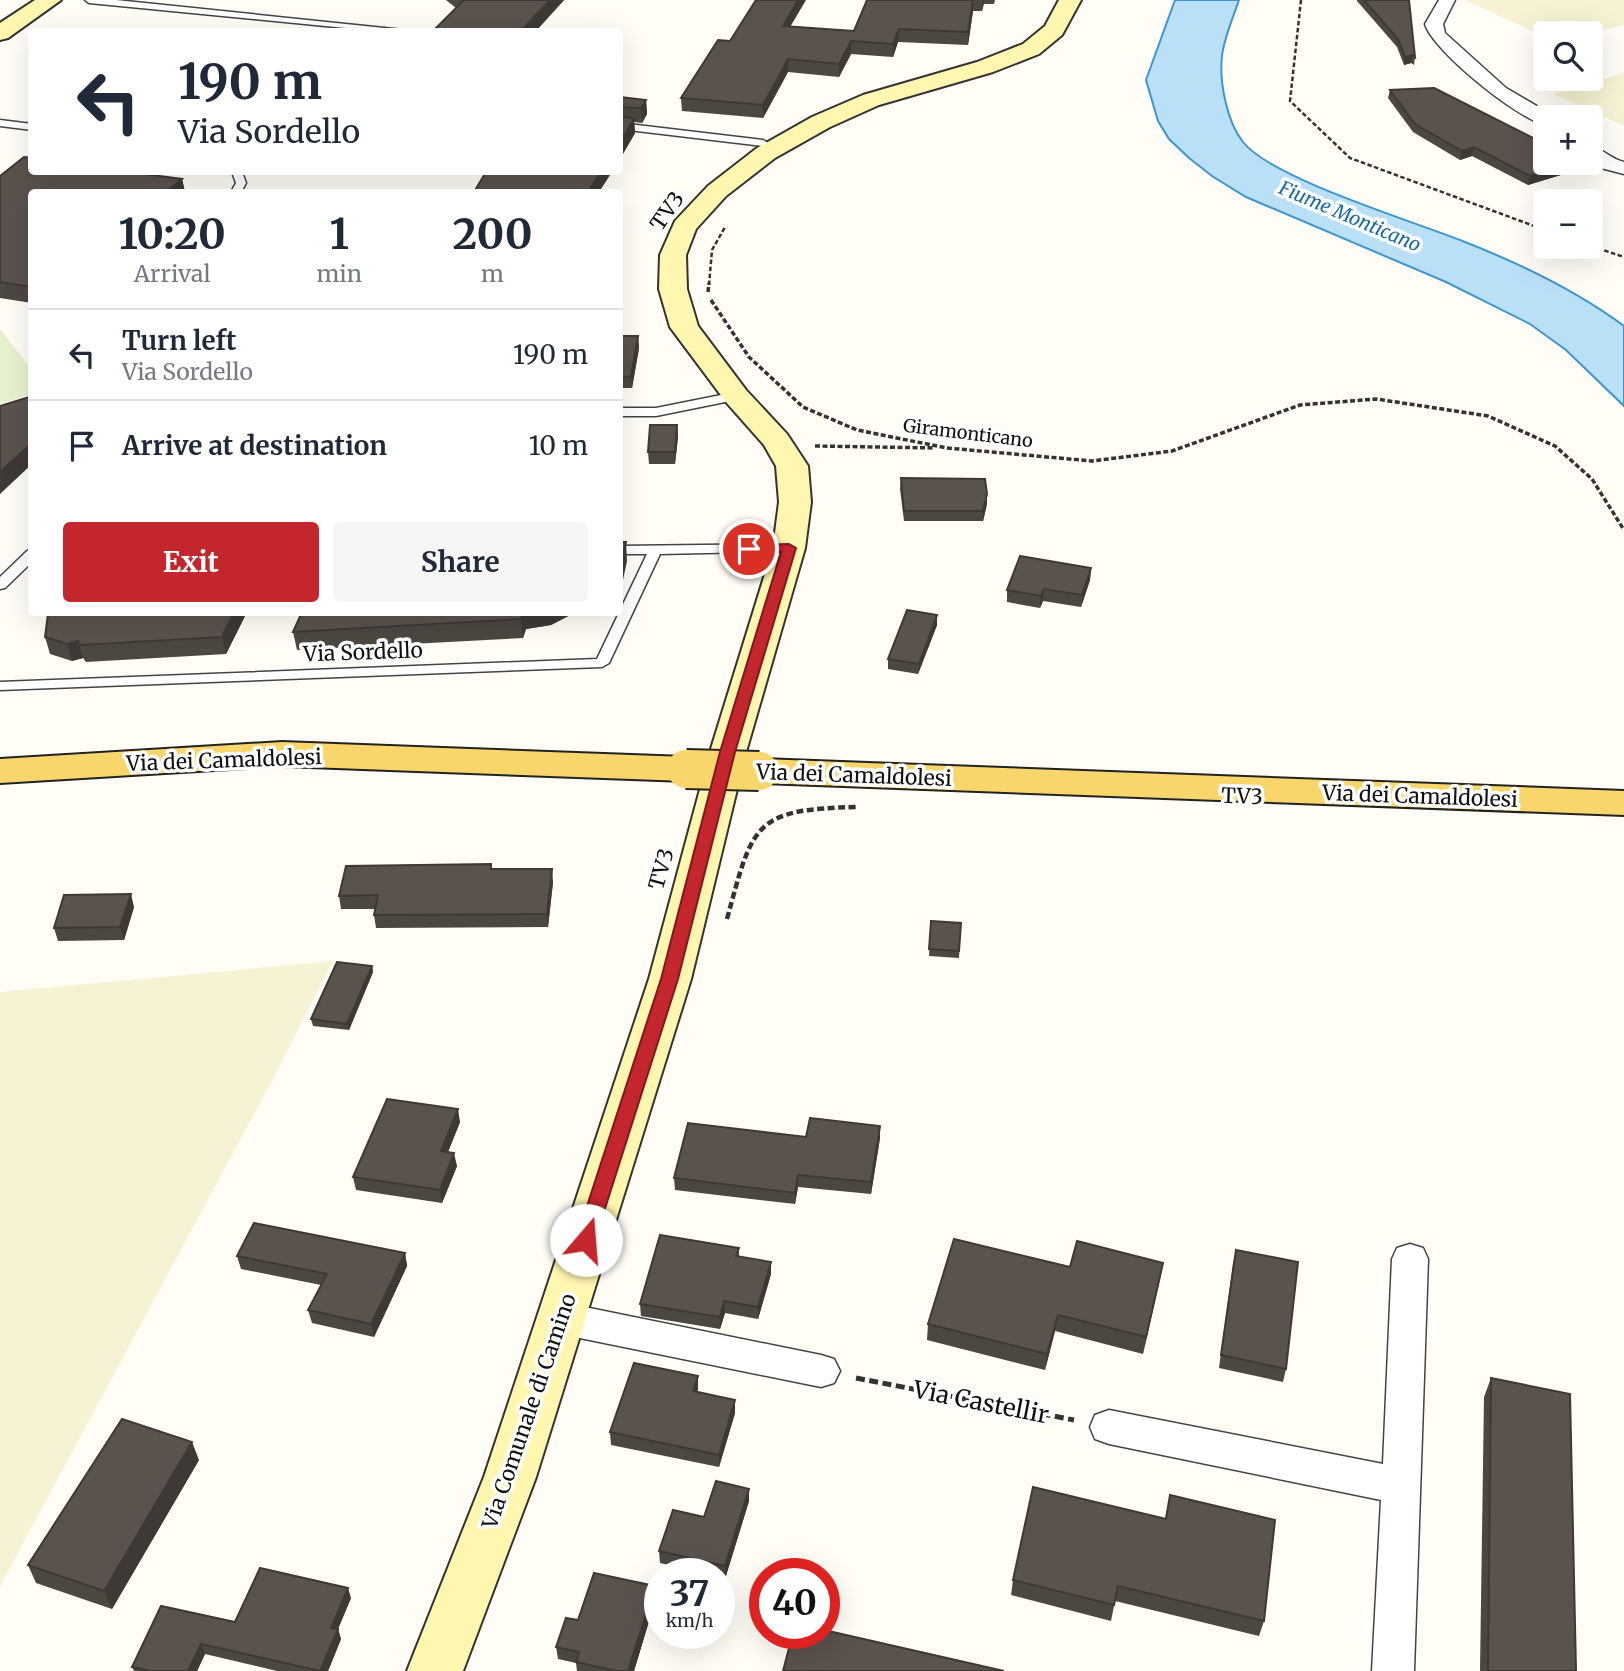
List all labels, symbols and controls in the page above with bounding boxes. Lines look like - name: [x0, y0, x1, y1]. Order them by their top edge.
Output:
- map controls: [1533, 21, 1603, 259]
- button: search: [1533, 21, 1603, 91]
- text: 190 m: [178, 51, 322, 112]
- icon: left: [63, 56, 154, 147]
- button: +: [1533, 105, 1603, 175]
- text: Via Sordello: [178, 112, 360, 152]
- water label: Fiume Monticano: [1275, 175, 1425, 257]
- street label: TV3: [644, 186, 690, 236]
- button: −: [1533, 189, 1603, 259]
- text: 10:20: [119, 208, 226, 260]
- text: 1: [329, 208, 349, 260]
- text: 200: [453, 208, 532, 260]
- text: Arrival: [134, 259, 211, 288]
- text: min: [316, 259, 362, 288]
- text: m: [481, 259, 504, 288]
- text: Turn left: [122, 324, 236, 357]
- icon: left: [63, 336, 101, 374]
- text: 190 m: [513, 338, 588, 371]
- text: Via Sordello: [122, 357, 253, 386]
- street label: Giramonticano: [902, 414, 1034, 452]
- icon: arrive: [63, 427, 101, 465]
- text: Arrive at destination: [122, 429, 387, 462]
- text: 10 m: [529, 429, 588, 462]
- pin: [719, 519, 779, 579]
- button: Exit: [63, 522, 319, 602]
- button: Share: [333, 522, 588, 602]
- icon: arrive: [730, 530, 768, 568]
- street label: Via Sordello: [302, 636, 423, 668]
- street label: Via dei Camaldolesi: [125, 743, 322, 777]
- street label: Via dei Camaldolesi: [755, 758, 952, 792]
- street label: Via dei Camaldolesi: [1321, 779, 1518, 813]
- street label: TV3: [1221, 782, 1263, 810]
- street label: TV3: [642, 845, 680, 893]
- position arrow: [549, 1203, 623, 1277]
- street label: Via Comunale di Camino: [476, 1290, 582, 1533]
- street label: Via Castellir: [910, 1373, 1052, 1430]
- speed limit sign: 40: [749, 1558, 840, 1649]
- text: 37: [670, 1572, 709, 1616]
- text: km/h: [666, 1609, 713, 1632]

